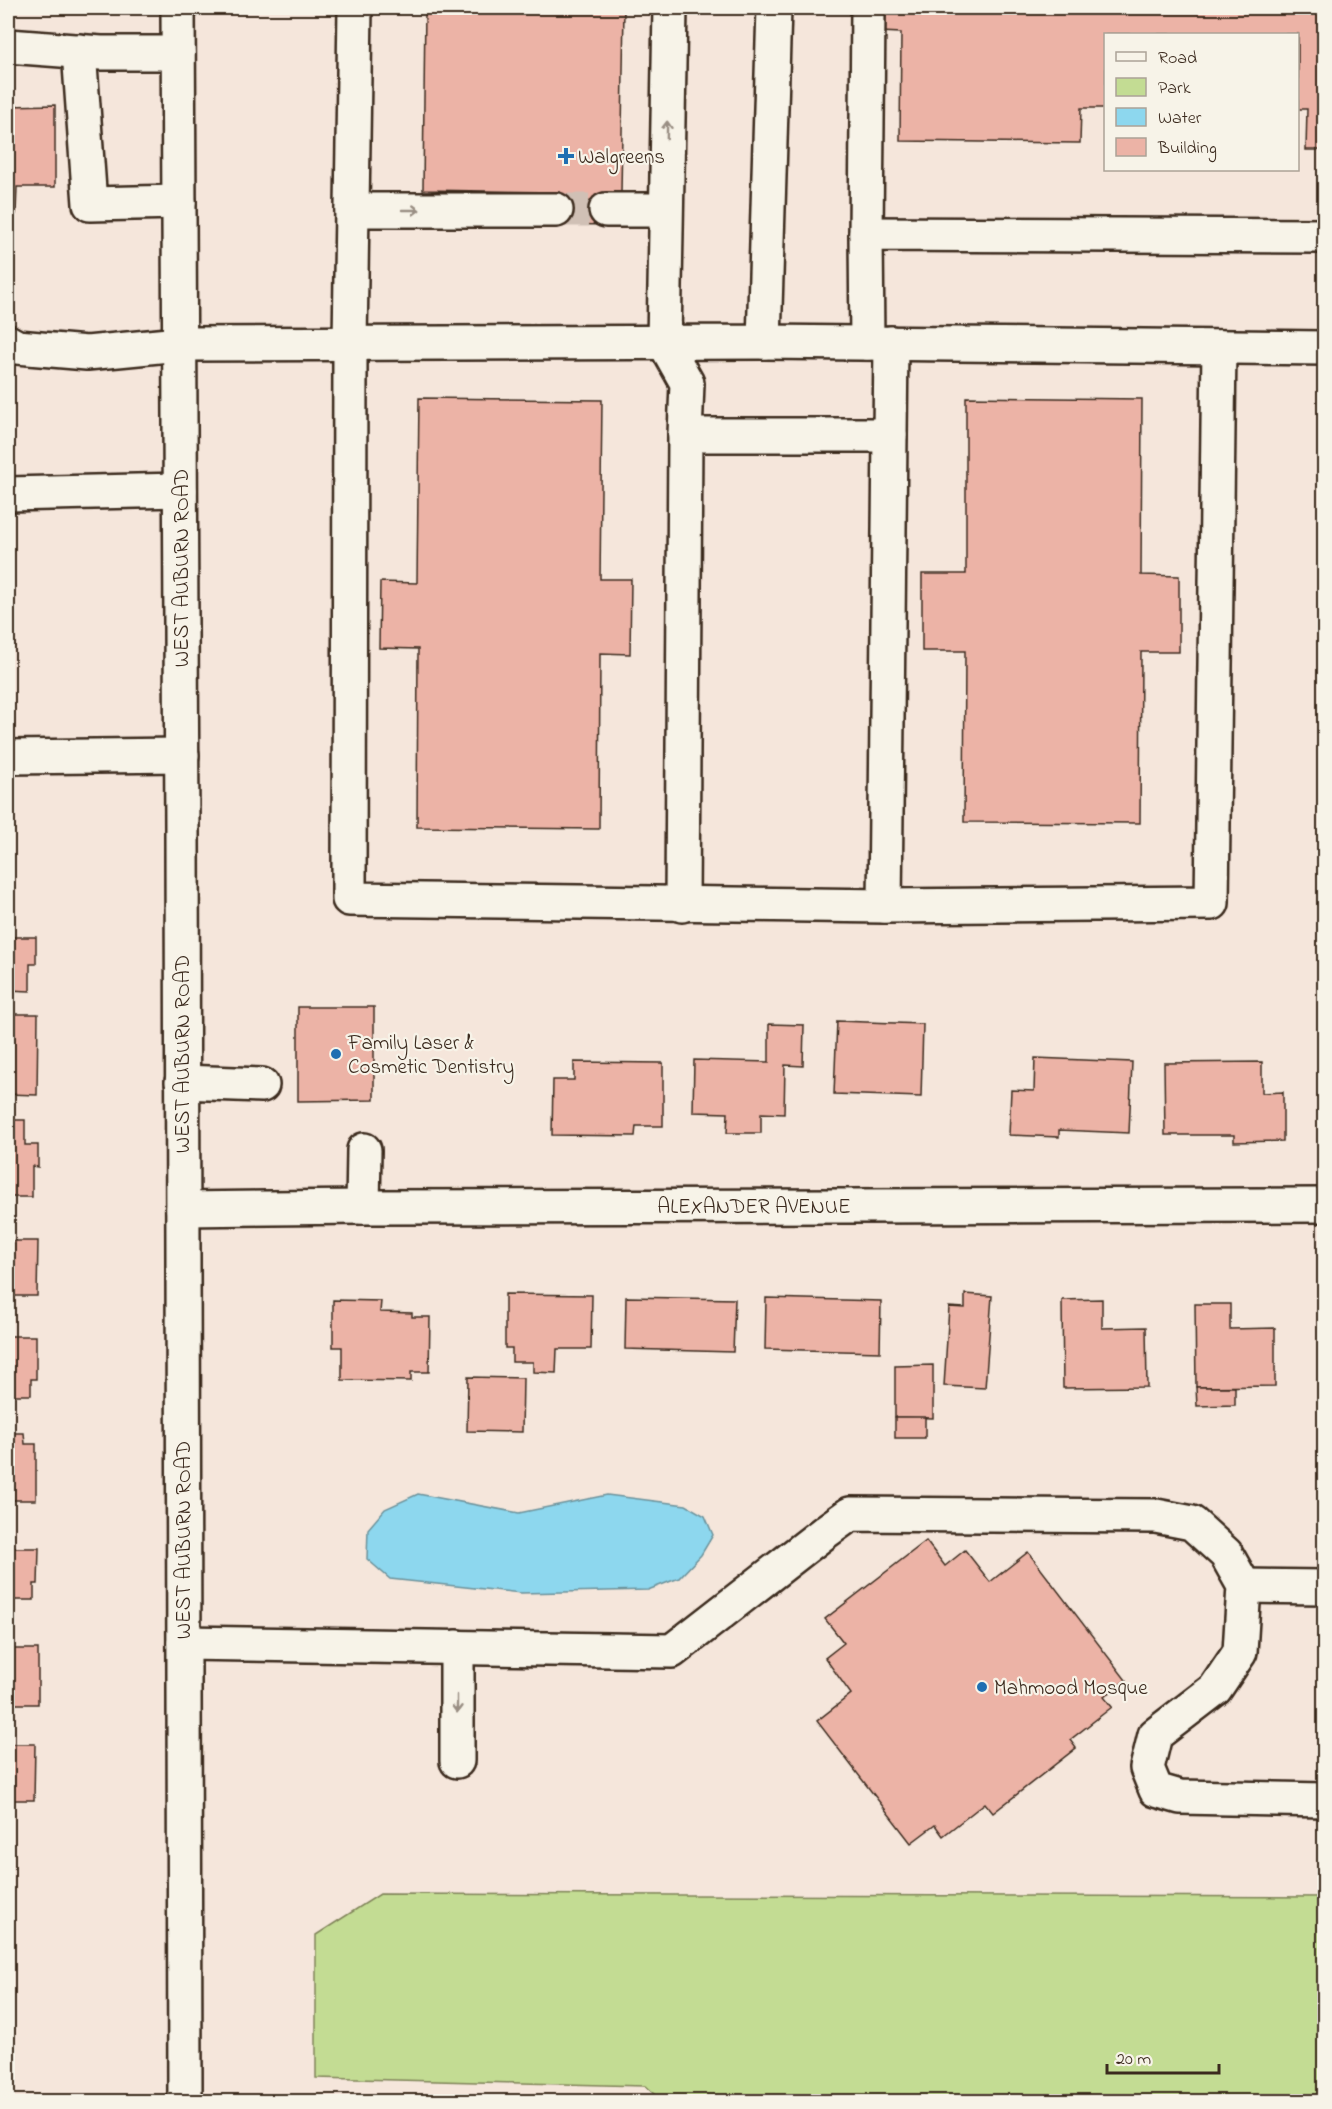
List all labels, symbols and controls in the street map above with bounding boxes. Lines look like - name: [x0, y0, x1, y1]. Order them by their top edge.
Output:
- legend: [1104, 33, 1299, 171]
- text: Road: [1158, 46, 1197, 72]
- text: Park: [1158, 76, 1191, 102]
- text: Water: [1158, 106, 1202, 132]
- one-way arrow: [661, 121, 673, 141]
- text: Building: [1157, 136, 1217, 163]
- place label: Walgreens: [578, 143, 665, 175]
- marker: Walgreens: [559, 149, 573, 163]
- one-way arrow: [400, 204, 420, 216]
- street label: WEST AUBURN ROAD: [168, 469, 198, 667]
- street label: WEST AUBURN ROAD: [169, 955, 199, 1153]
- place label: Family Laser & Cosmetic Dentistry: [347, 1029, 514, 1085]
- marker: Family Laser & Cosmetic Dentistry: [329, 1047, 343, 1061]
- street label: ALEXANDER AVENUE: [657, 1193, 851, 1223]
- street label: WEST AUBURN ROAD: [170, 1441, 200, 1639]
- place label: Mahmood Mosque: [994, 1674, 1148, 1704]
- marker: Mahmood Mosque: [975, 1680, 989, 1694]
- one-way arrow: [451, 1694, 463, 1714]
- scale bar: [1107, 2037, 1220, 2075]
- text: 20 m: [1116, 2047, 1151, 2073]

